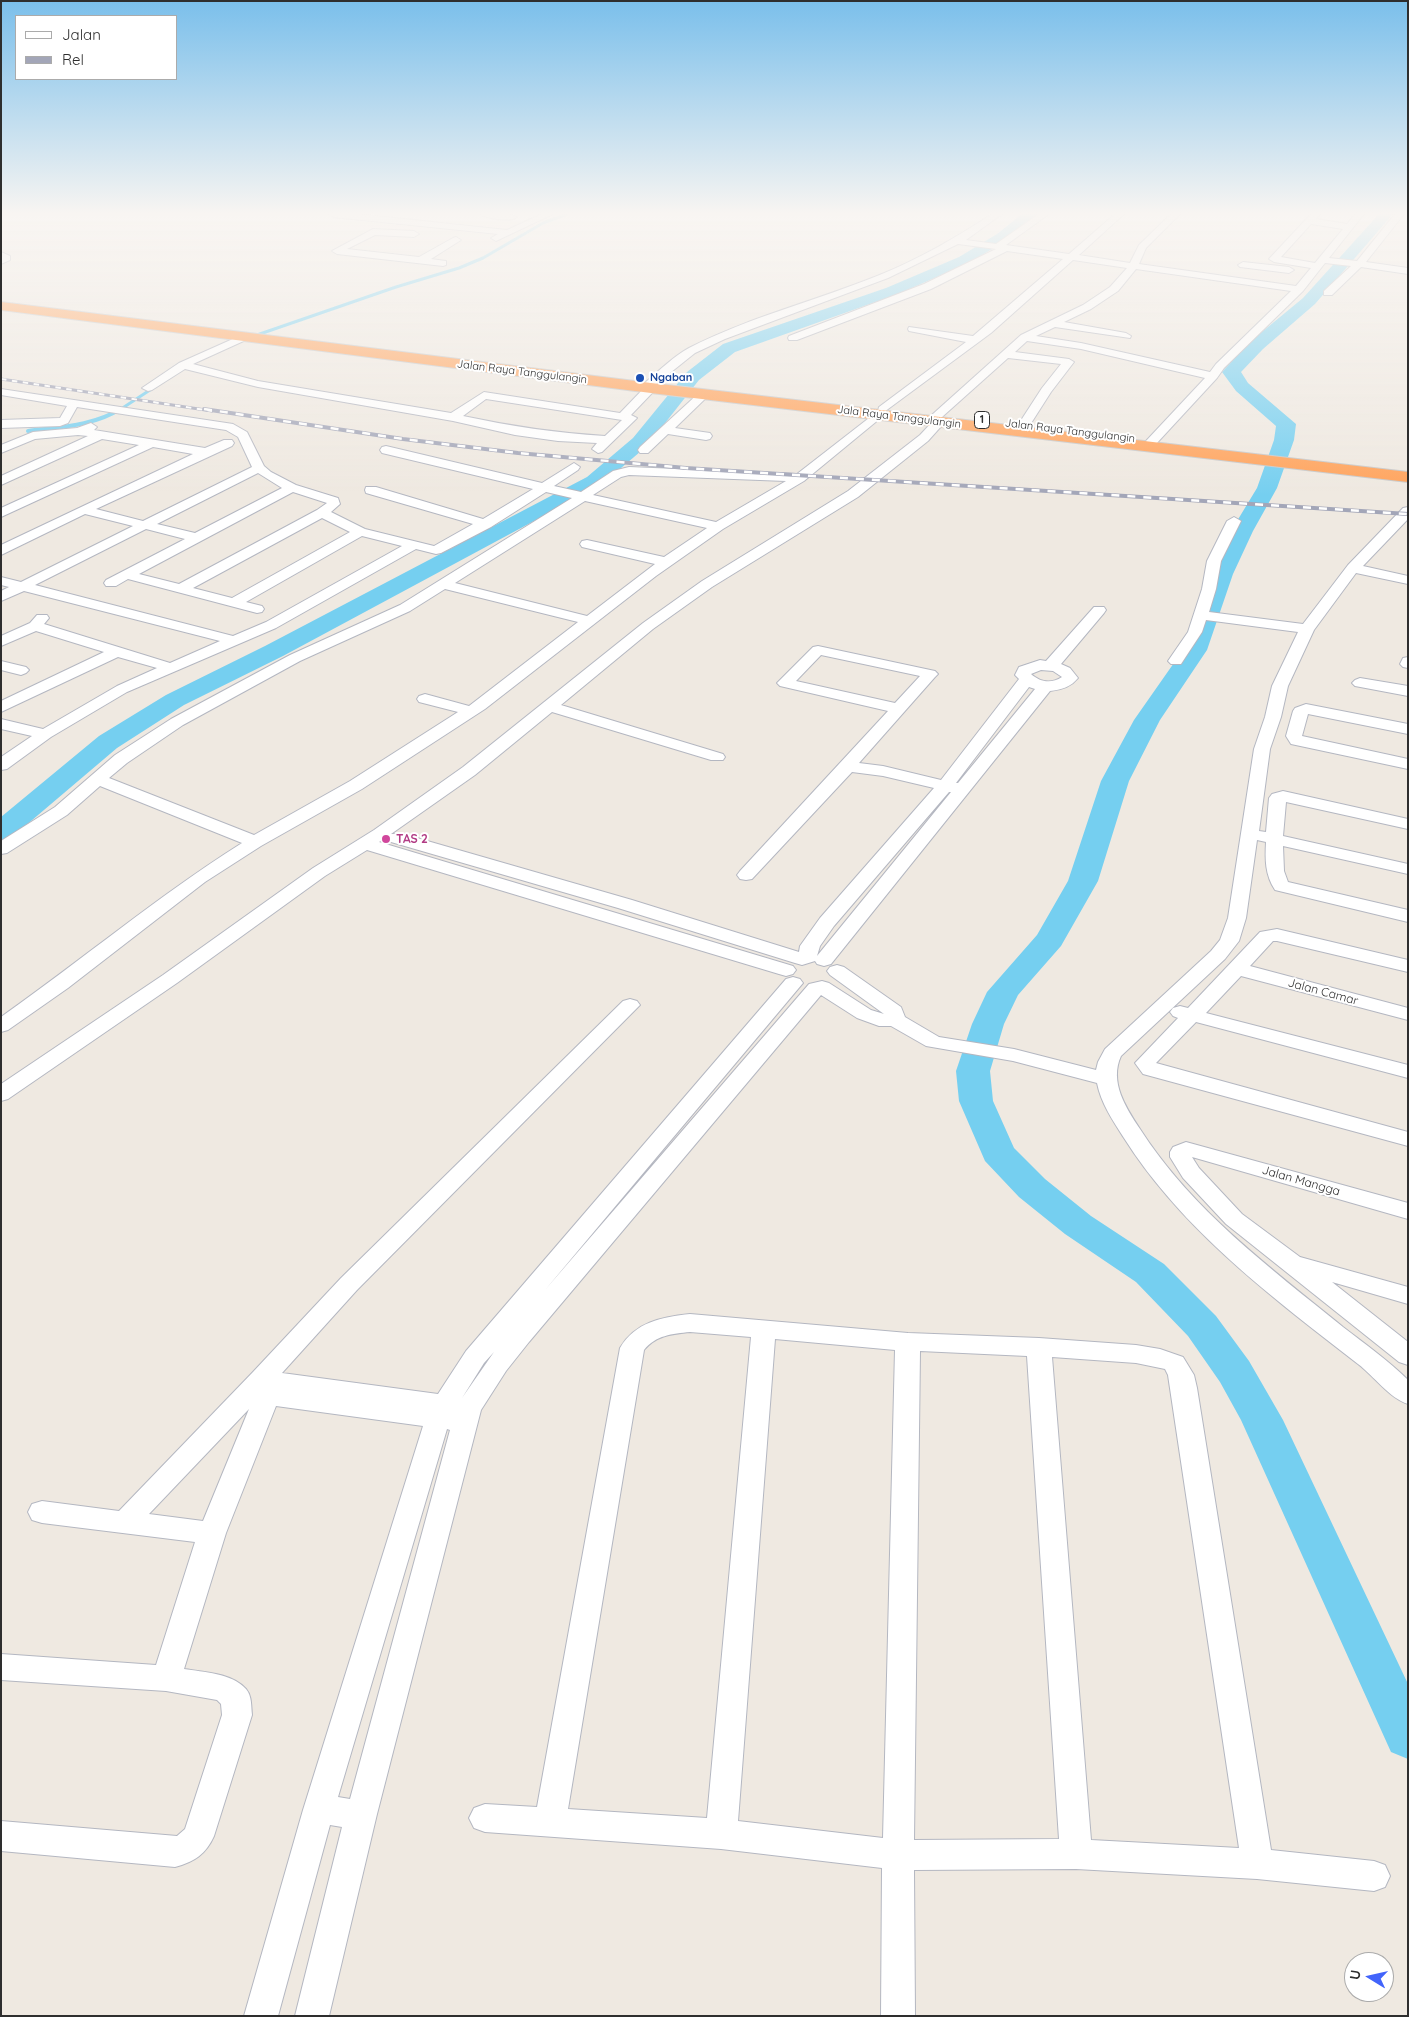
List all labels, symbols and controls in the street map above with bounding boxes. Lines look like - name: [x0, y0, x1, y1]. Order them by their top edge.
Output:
- legend: [15, 15, 178, 80]
- text: Jalan: [62, 25, 101, 44]
- text: Rel: [62, 50, 84, 69]
- street label: Jalan Raya Tanggulangin: [456, 357, 588, 387]
- place label: Ngaban: [650, 371, 692, 385]
- marker: Ngaban: [634, 372, 646, 384]
- street label: Jala Raya Tanggulangin: [836, 403, 962, 431]
- road number: 1: [974, 412, 990, 428]
- street label: Jalan Raya Tanggulangin: [1004, 416, 1136, 446]
- place label: TAS 2: [396, 832, 428, 846]
- marker: TAS 2: [380, 833, 392, 845]
- street label: Jalan Camar: [1286, 976, 1360, 1008]
- street label: Jalan Mangga: [1260, 1163, 1342, 1199]
- north arrow: [1344, 1952, 1394, 2002]
- text: U: [1346, 1969, 1365, 1981]

